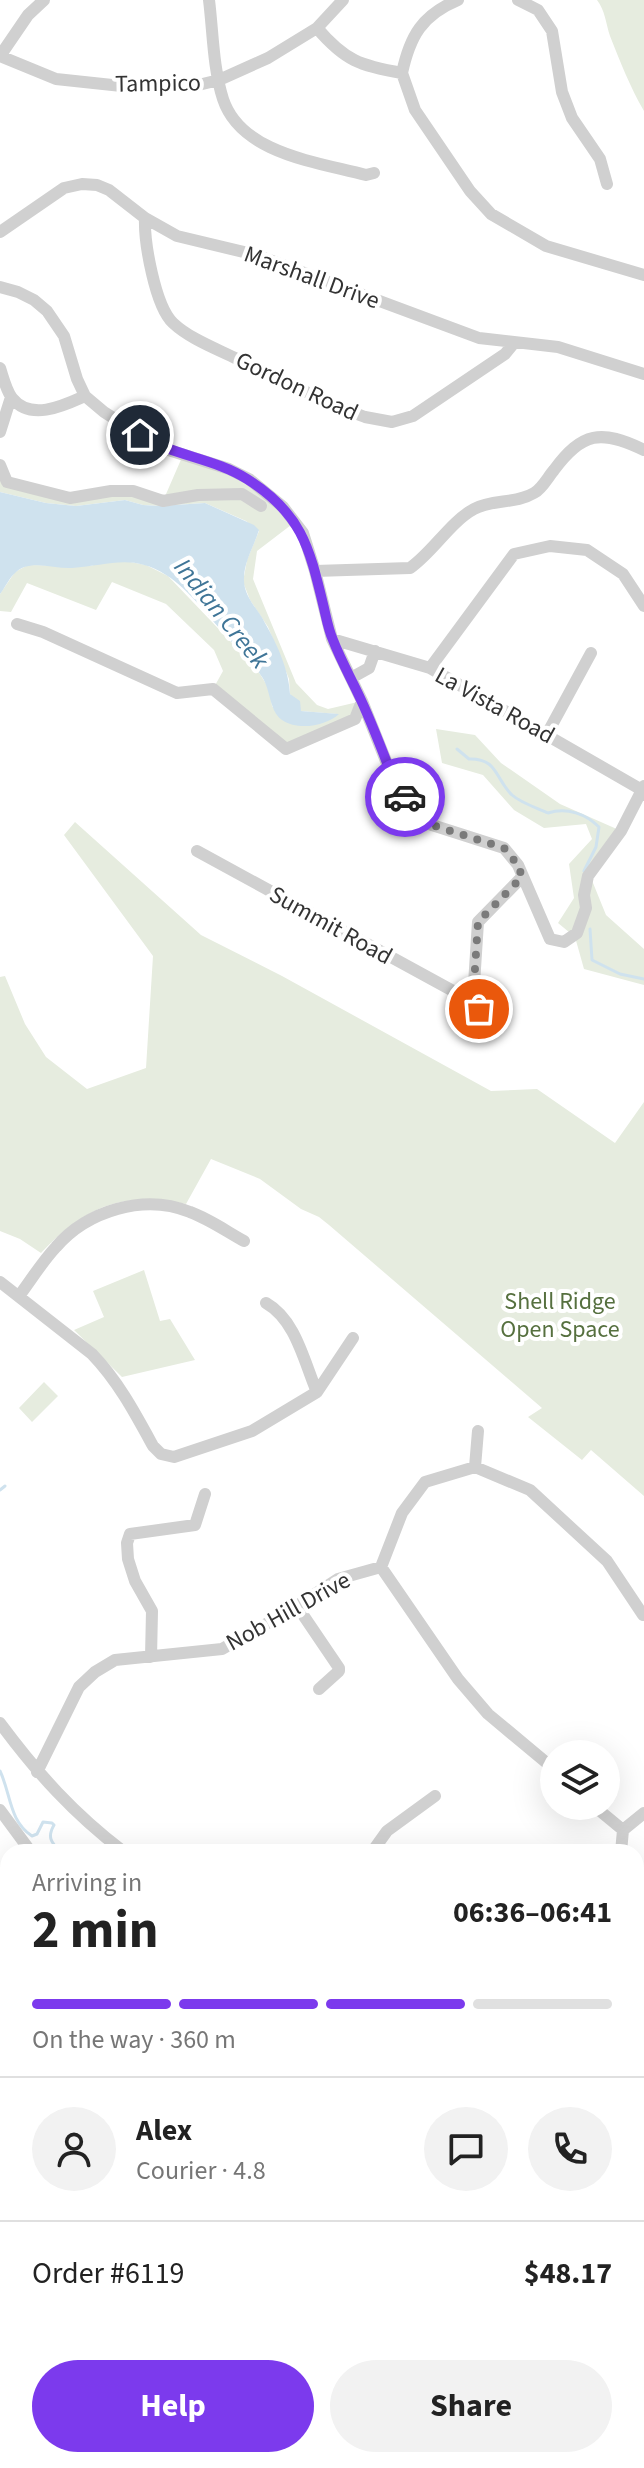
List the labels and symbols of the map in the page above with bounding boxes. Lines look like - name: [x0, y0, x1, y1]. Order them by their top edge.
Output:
- street label: Tampico: [115, 65, 201, 102]
- street label: Marshall Drive: [239, 237, 385, 318]
- street label: Gordon Road: [230, 343, 364, 430]
- pin: [106, 401, 174, 469]
- water label: Indian Creek: [165, 550, 278, 677]
- street label: La Vista Road: [428, 658, 561, 753]
- courier: [365, 757, 445, 837]
- street label: Summit Road: [263, 877, 399, 974]
- pin: [445, 975, 513, 1043]
- park label: Shell Ridge Open Space: [500, 1284, 620, 1347]
- street label: Nob Hill Drive: [220, 1563, 357, 1660]

